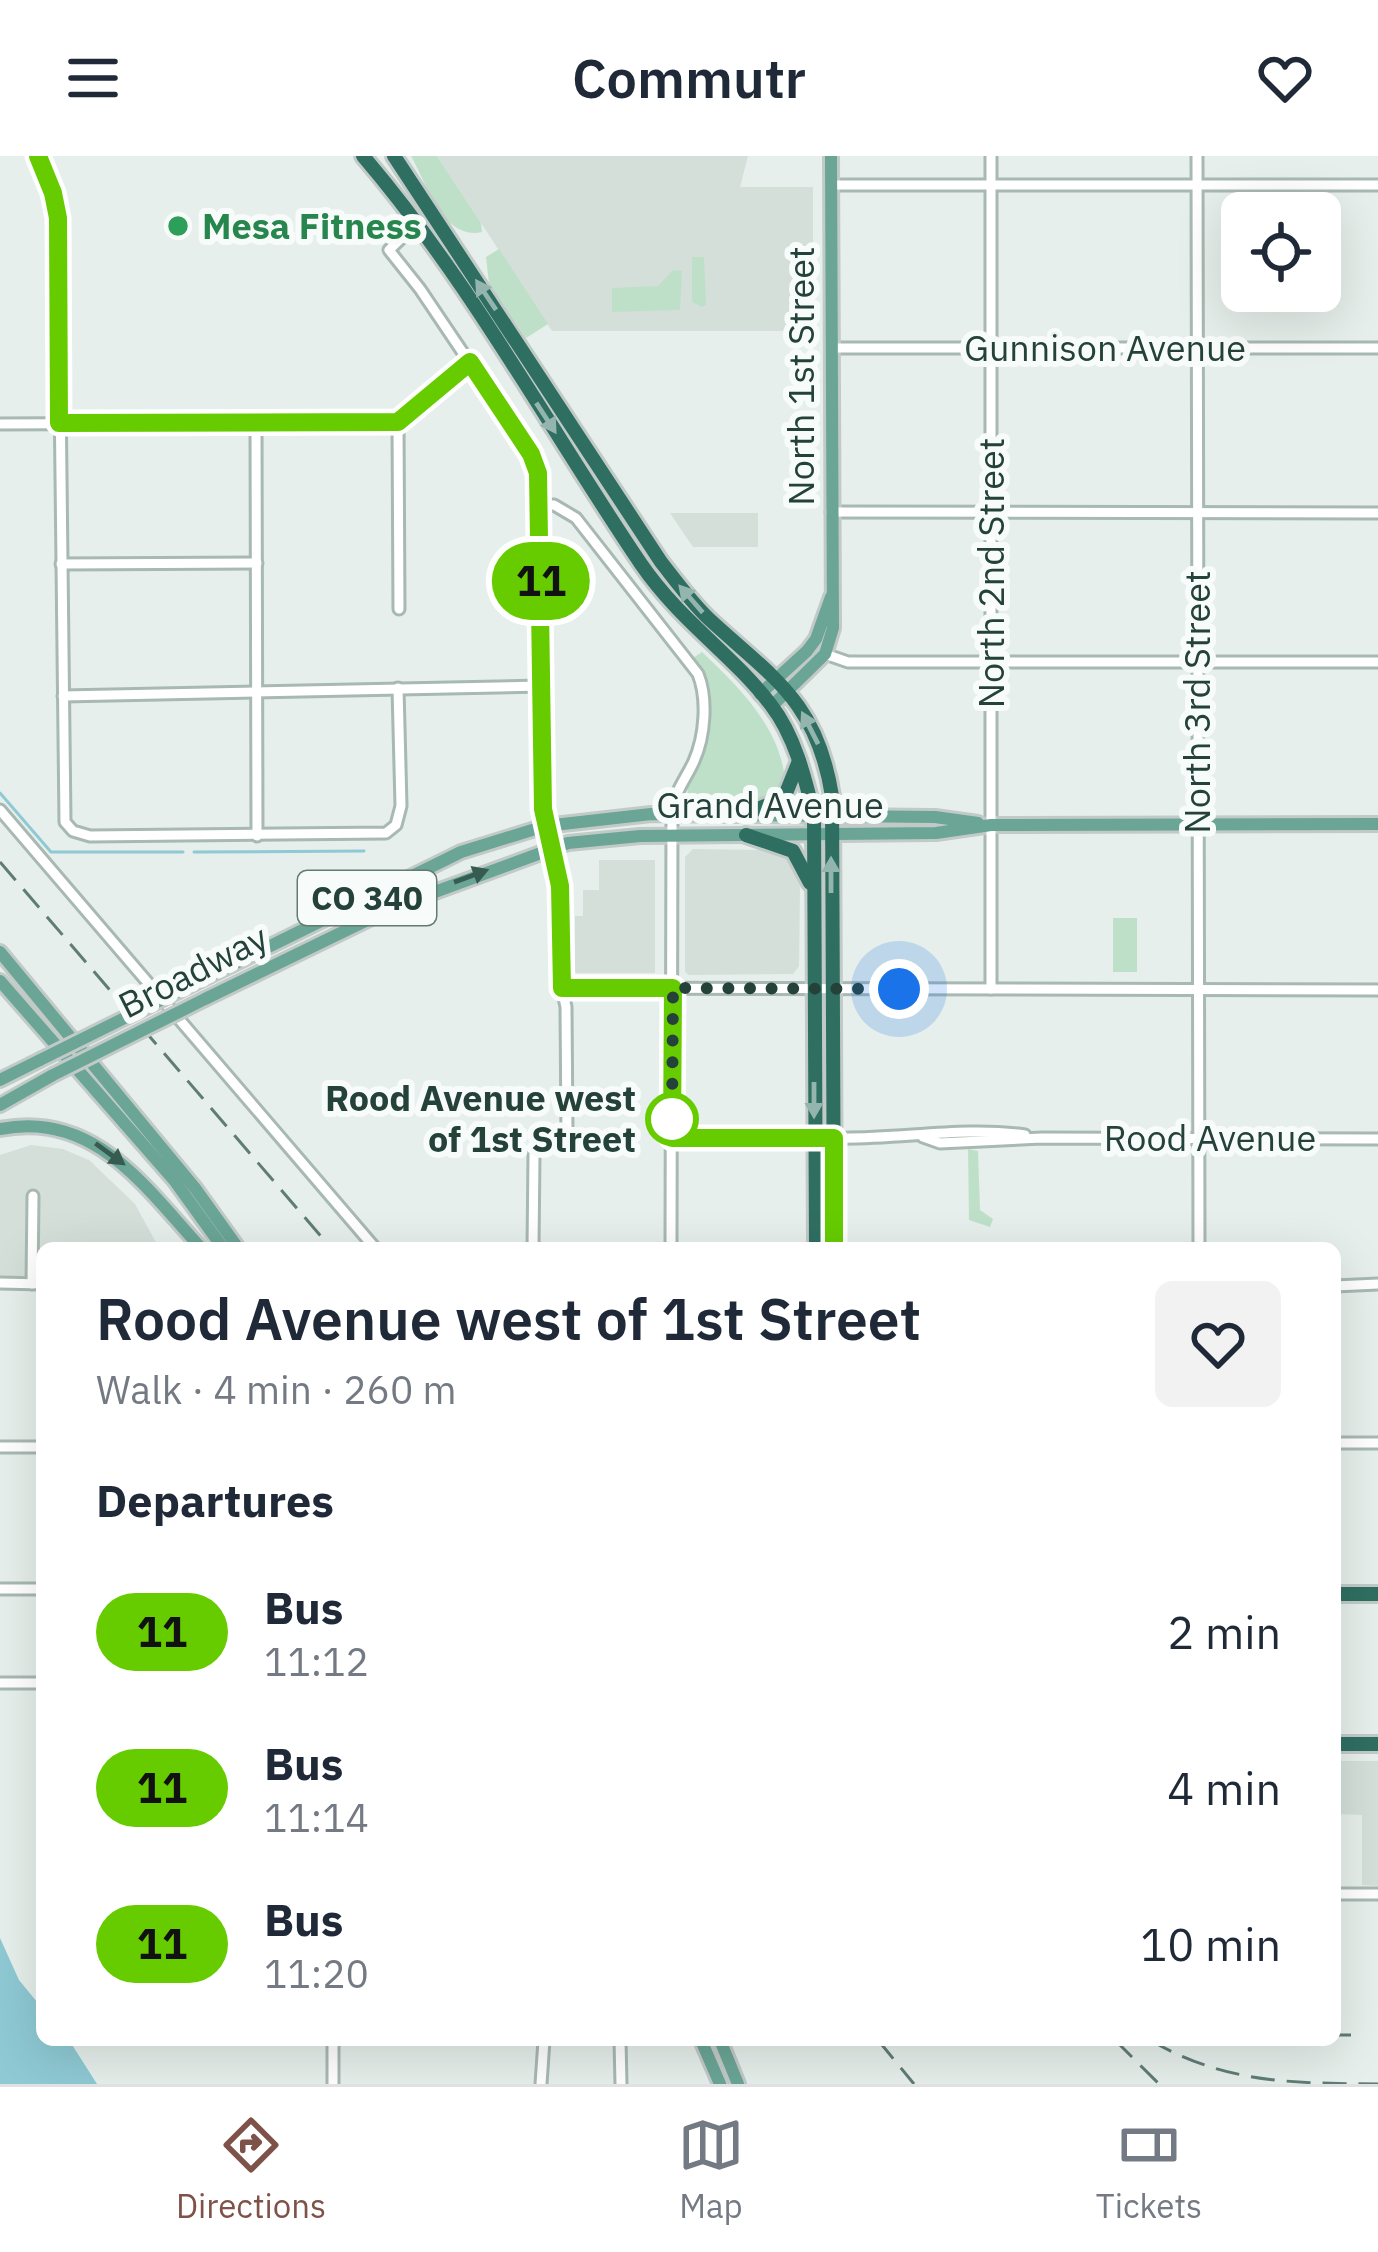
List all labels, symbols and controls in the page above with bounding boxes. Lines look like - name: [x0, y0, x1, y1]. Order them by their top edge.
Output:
- text: Commutr: [572, 43, 806, 113]
- icon: menu: [60, 45, 126, 111]
- icon: heart: [1252, 45, 1318, 111]
- map controls: [1221, 192, 1341, 312]
- button: locate: [1221, 192, 1341, 312]
- place label: Mesa Fitness: [202, 202, 422, 249]
- marker: Mesa Fitness: [165, 213, 191, 239]
- street label: North 1st Street: [777, 246, 824, 506]
- one-way arrow: [476, 279, 498, 312]
- street label: Gunnison Avenue: [964, 324, 1246, 371]
- one-way arrow: [534, 401, 556, 434]
- street label: North 2nd Street: [967, 438, 1014, 708]
- line badge: 11: [487, 542, 595, 620]
- text: 11: [516, 553, 566, 608]
- street label: North 3rd Street: [1173, 570, 1220, 834]
- one-way arrow: [679, 584, 705, 614]
- one-way arrow: [800, 711, 820, 746]
- street label: Grand Avenue: [656, 781, 884, 828]
- one-way arrow: [821, 855, 841, 893]
- one-way arrow: [454, 866, 490, 884]
- road number: CO 340: [298, 871, 436, 925]
- street label: Broadway: [110, 913, 275, 1028]
- your location: [869, 959, 929, 1019]
- place label: Rood Avenue west of 1st Street: [325, 1074, 636, 1162]
- one-way arrow: [804, 1082, 824, 1120]
- marker: Rood Avenue west of 1st Street: [647, 1094, 697, 1144]
- street label: Rood Avenue: [1104, 1114, 1316, 1161]
- one-way arrow: [94, 1141, 126, 1165]
- button: heart: [1155, 1281, 1281, 1407]
- text: Rood Avenue west of 1st Street: [96, 1282, 921, 1356]
- text: Walk · 4 min · 260 m: [96, 1364, 457, 1415]
- text: Departures: [96, 1471, 334, 1529]
- text: Bus: [264, 1578, 344, 1636]
- text: 2 min: [1167, 1603, 1281, 1661]
- text: 11: [137, 1604, 187, 1659]
- text: 11:12: [264, 1636, 369, 1687]
- text: Bus: [264, 1734, 344, 1792]
- text: 4 min: [1167, 1759, 1281, 1817]
- text: 11: [137, 1760, 187, 1815]
- text: 11:14: [264, 1792, 369, 1843]
- text: Bus: [264, 1890, 344, 1948]
- text: 10 min: [1140, 1915, 1281, 1973]
- text: 11: [137, 1916, 187, 1971]
- text: 11:20: [264, 1948, 369, 1999]
- tab: Directions: [176, 2112, 326, 2227]
- tab: Map: [678, 2112, 744, 2227]
- tab: Tickets: [1096, 2112, 1202, 2227]

